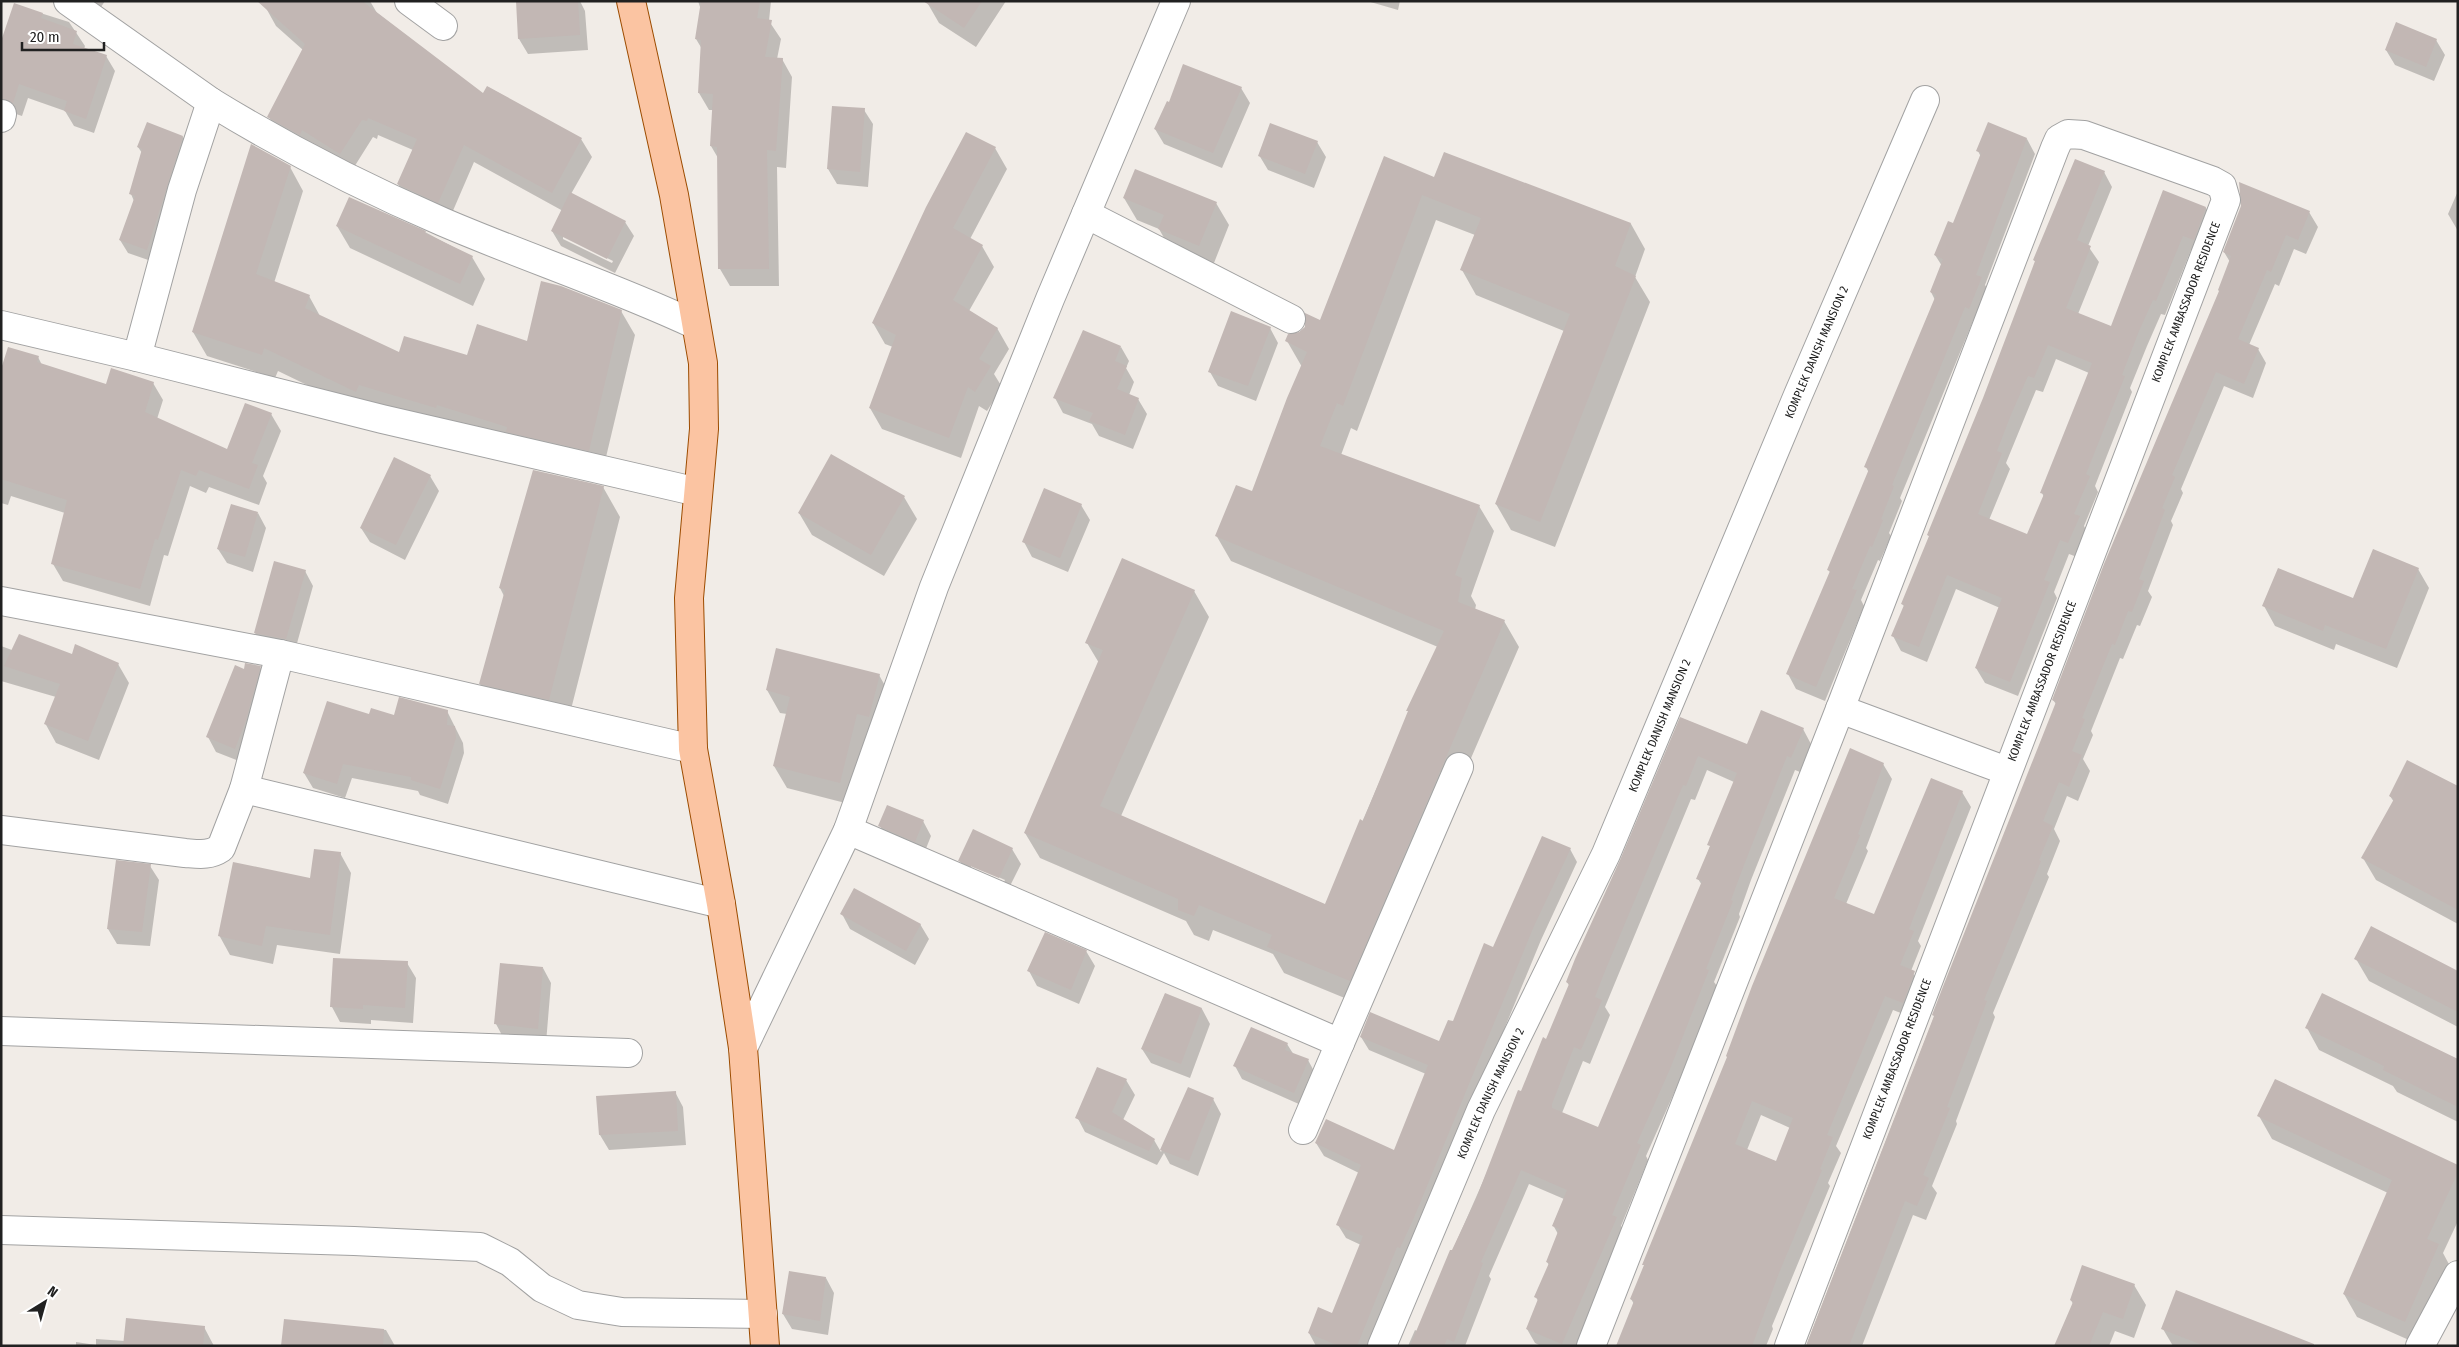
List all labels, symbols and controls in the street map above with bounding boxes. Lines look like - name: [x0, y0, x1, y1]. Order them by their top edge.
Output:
- scale bar: [22, 20, 105, 52]
- text: 20 m: [30, 28, 60, 46]
- street label: KOMPLEK AMBASSADOR RESIDENCE: [2149, 219, 2223, 384]
- street label: KOMPLEK DANISH MANSION 2: [1782, 284, 1851, 420]
- street label: KOMPLEK AMBASSADOR RESIDENCE: [2005, 598, 2079, 763]
- street label: KOMPLEK DANISH MANSION 2: [1626, 657, 1694, 794]
- street label: KOMPLEK AMBASSADOR RESIDENCE: [1860, 976, 1934, 1141]
- street label: KOMPLEK DANISH MANSION 2: [1454, 1026, 1527, 1161]
- north arrow: [20, 1277, 70, 1327]
- text: N: [44, 1283, 61, 1301]

